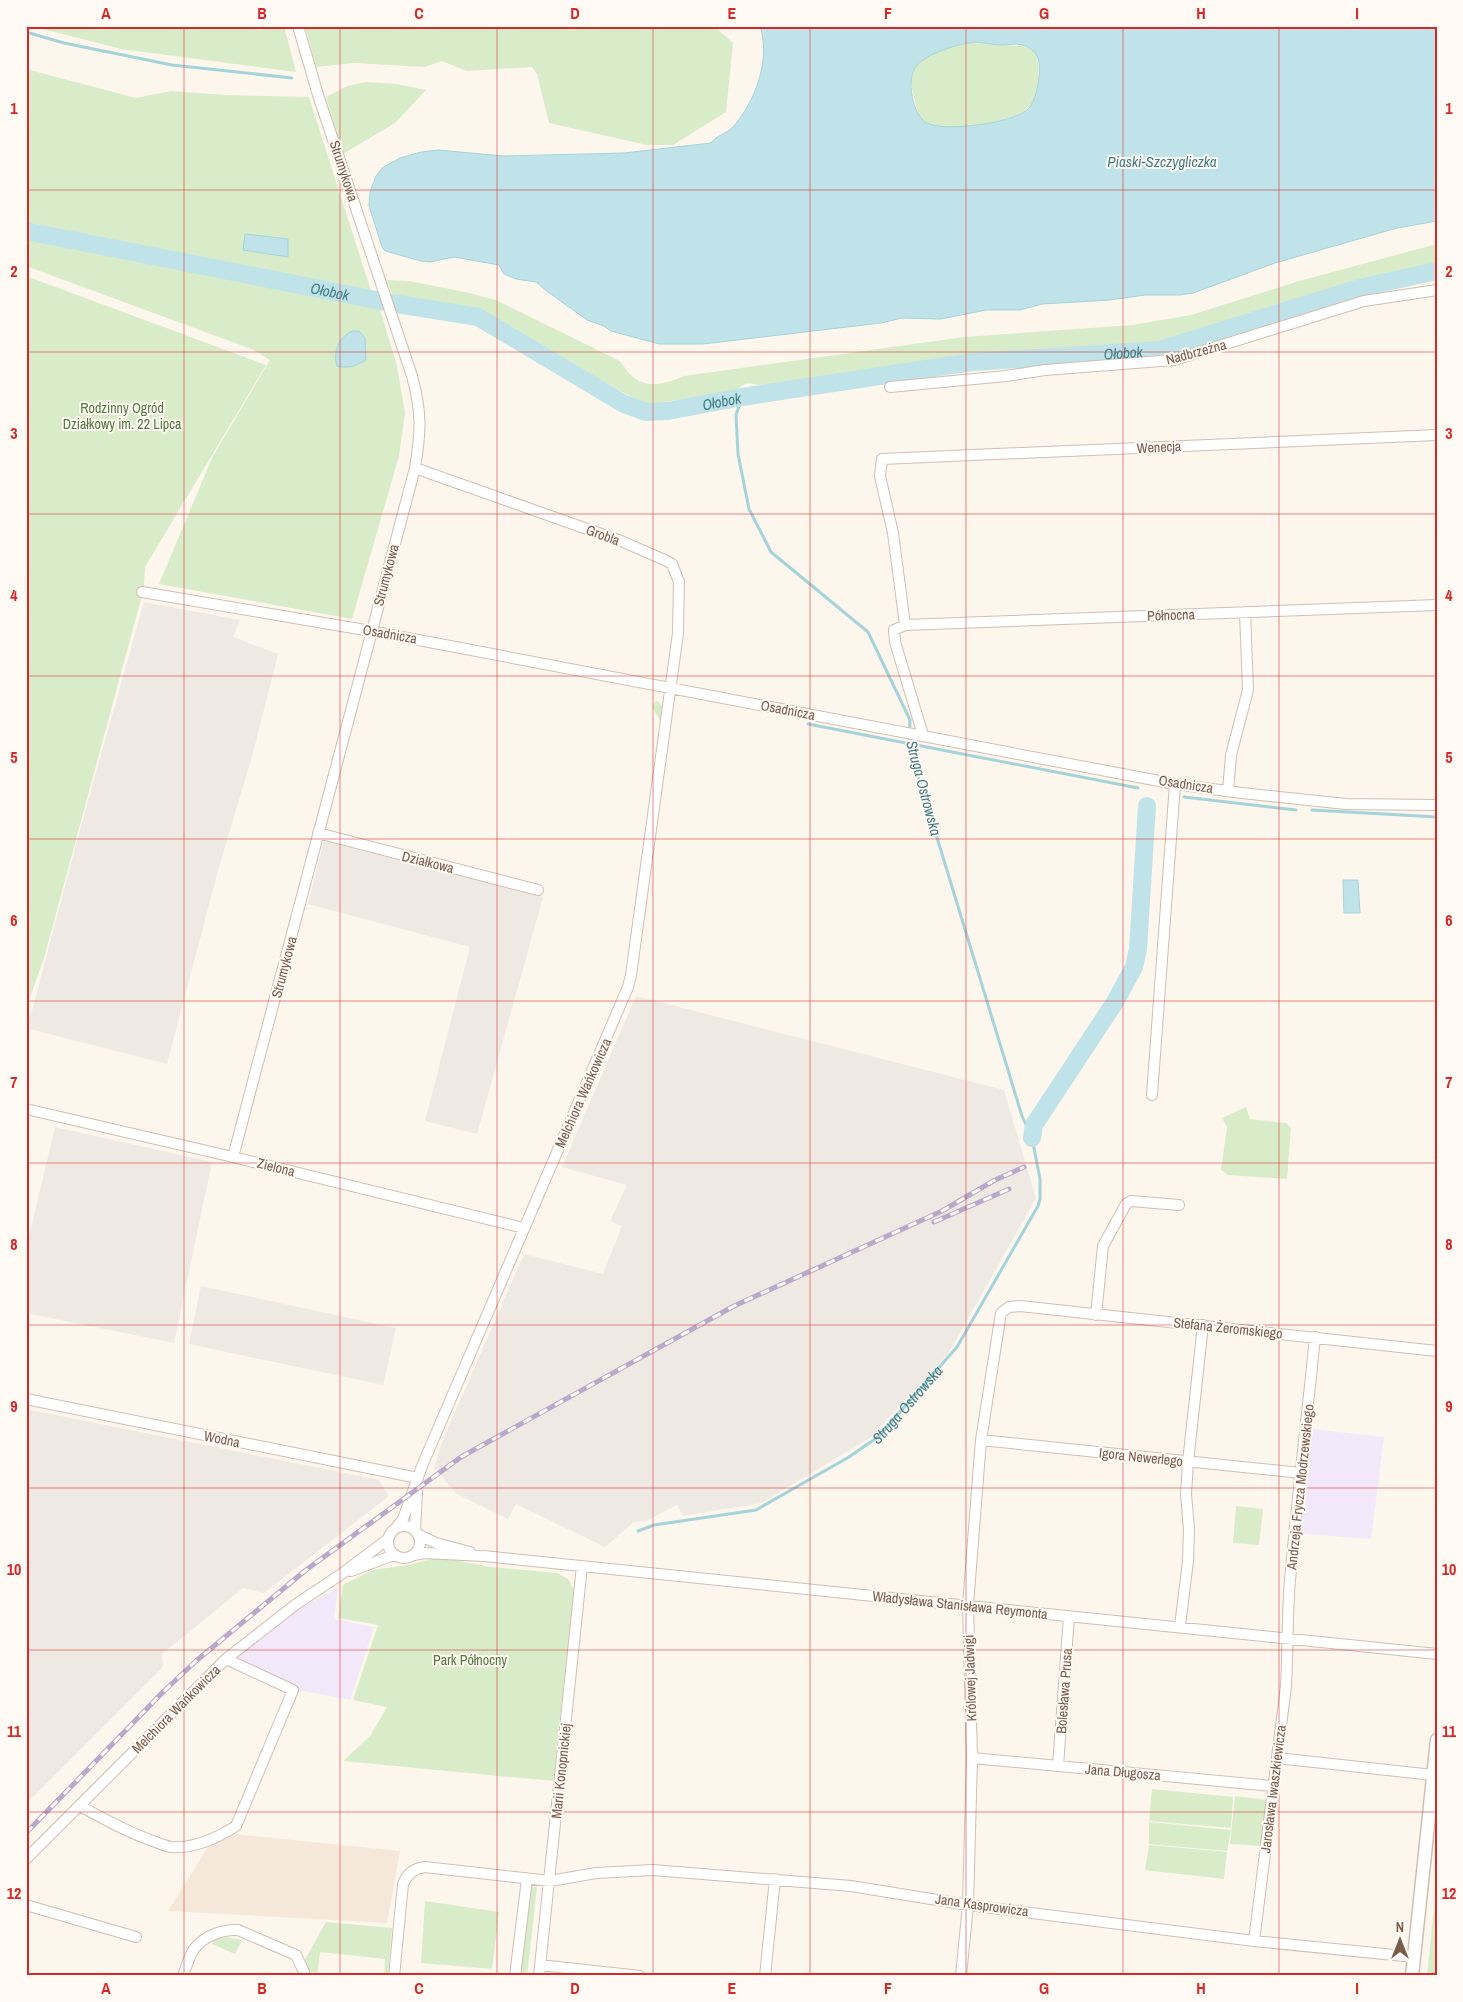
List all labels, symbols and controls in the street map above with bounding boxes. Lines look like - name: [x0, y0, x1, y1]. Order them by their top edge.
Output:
- text: A: [101, 2, 111, 24]
- text: B: [257, 2, 267, 24]
- text: C: [414, 2, 424, 24]
- text: D: [570, 2, 580, 24]
- text: E: [728, 2, 737, 24]
- text: F: [884, 2, 892, 24]
- text: G: [1039, 2, 1049, 24]
- text: H: [1196, 2, 1206, 24]
- text: I: [1355, 2, 1359, 24]
- text: 1: [10, 97, 18, 119]
- text: 1: [1445, 97, 1453, 119]
- street label: Strumykowa: [326, 138, 363, 204]
- water label: Piaski-Szczygliczka: [1107, 151, 1217, 172]
- text: 2: [10, 260, 18, 282]
- text: 2: [1445, 260, 1453, 282]
- water label: Ołobok: [309, 277, 352, 305]
- street label: Nadbrzeżna: [1164, 335, 1229, 369]
- water label: Ołobok: [1103, 341, 1144, 364]
- water label: Ołobok: [700, 387, 743, 415]
- park label: Rodzinny Ogród Działkowy im. 22 Lipca: [63, 399, 182, 433]
- text: 3: [10, 422, 18, 444]
- text: 3: [1445, 422, 1453, 444]
- street label: Wenecja: [1136, 437, 1182, 457]
- street label: Grobla: [584, 521, 623, 550]
- street label: Strumykowa: [369, 542, 403, 608]
- text: 4: [10, 584, 18, 606]
- text: 4: [1445, 584, 1453, 606]
- street label: Północna: [1147, 605, 1196, 625]
- street label: Osadnicza: [361, 620, 419, 648]
- street label: Osadnicza: [759, 696, 817, 724]
- water label: Struga Ostrowska: [901, 738, 947, 838]
- text: 5: [10, 746, 18, 768]
- text: 5: [1445, 746, 1453, 768]
- street label: Osadnicza: [1157, 771, 1215, 797]
- street label: Działkowa: [400, 847, 456, 877]
- text: 6: [10, 909, 18, 931]
- text: 6: [1445, 909, 1453, 931]
- street label: Strumykowa: [267, 934, 301, 1000]
- street label: Melchiora Wańkowicza: [551, 1035, 616, 1151]
- text: 7: [10, 1071, 18, 1093]
- text: 7: [1445, 1071, 1453, 1093]
- street label: Zielona: [255, 1154, 297, 1181]
- text: 8: [10, 1233, 18, 1255]
- text: 8: [1445, 1233, 1453, 1255]
- street label: Stefana Żeromskiego: [1172, 1313, 1284, 1343]
- water label: Struga Ostrowska: [868, 1360, 947, 1449]
- text: 9: [10, 1395, 18, 1417]
- text: 9: [1445, 1395, 1453, 1417]
- street label: Andrzeja Frycza Modrzewskiego: [1282, 1403, 1318, 1572]
- street label: Wodna: [203, 1427, 242, 1451]
- street label: Igora Newerlego: [1098, 1444, 1184, 1470]
- text: 10: [7, 1558, 21, 1580]
- text: 10: [1442, 1558, 1456, 1580]
- street label: Władysława Stanisława Reymonta: [871, 1587, 1049, 1623]
- street label: Królowej Jadwigi: [959, 1634, 981, 1722]
- street label: Bolesława Prusa: [1052, 1647, 1076, 1734]
- park label: Park Północny: [433, 1651, 507, 1669]
- street label: Melchiora Wańkowicza: [128, 1660, 225, 1757]
- text: 11: [7, 1720, 22, 1742]
- text: 11: [1442, 1720, 1457, 1742]
- street label: Marii Konopnickiej: [547, 1722, 575, 1820]
- street label: Jarosława Iwaszkiewicza: [1256, 1723, 1290, 1854]
- street label: Jana Długosza: [1084, 1760, 1162, 1784]
- text: 12: [7, 1882, 21, 1904]
- text: 12: [1442, 1882, 1456, 1904]
- street label: Jana Kasprowicza: [934, 1890, 1030, 1921]
- north arrow: [1376, 1914, 1426, 1964]
- text: N: [1396, 1918, 1404, 1936]
- text: A: [101, 1977, 111, 1999]
- text: B: [257, 1977, 267, 1999]
- text: C: [414, 1977, 424, 1999]
- text: D: [570, 1977, 580, 1999]
- text: E: [728, 1977, 737, 1999]
- text: F: [884, 1977, 892, 1999]
- text: G: [1039, 1977, 1049, 1999]
- text: H: [1196, 1977, 1206, 1999]
- text: I: [1355, 1977, 1359, 1999]

